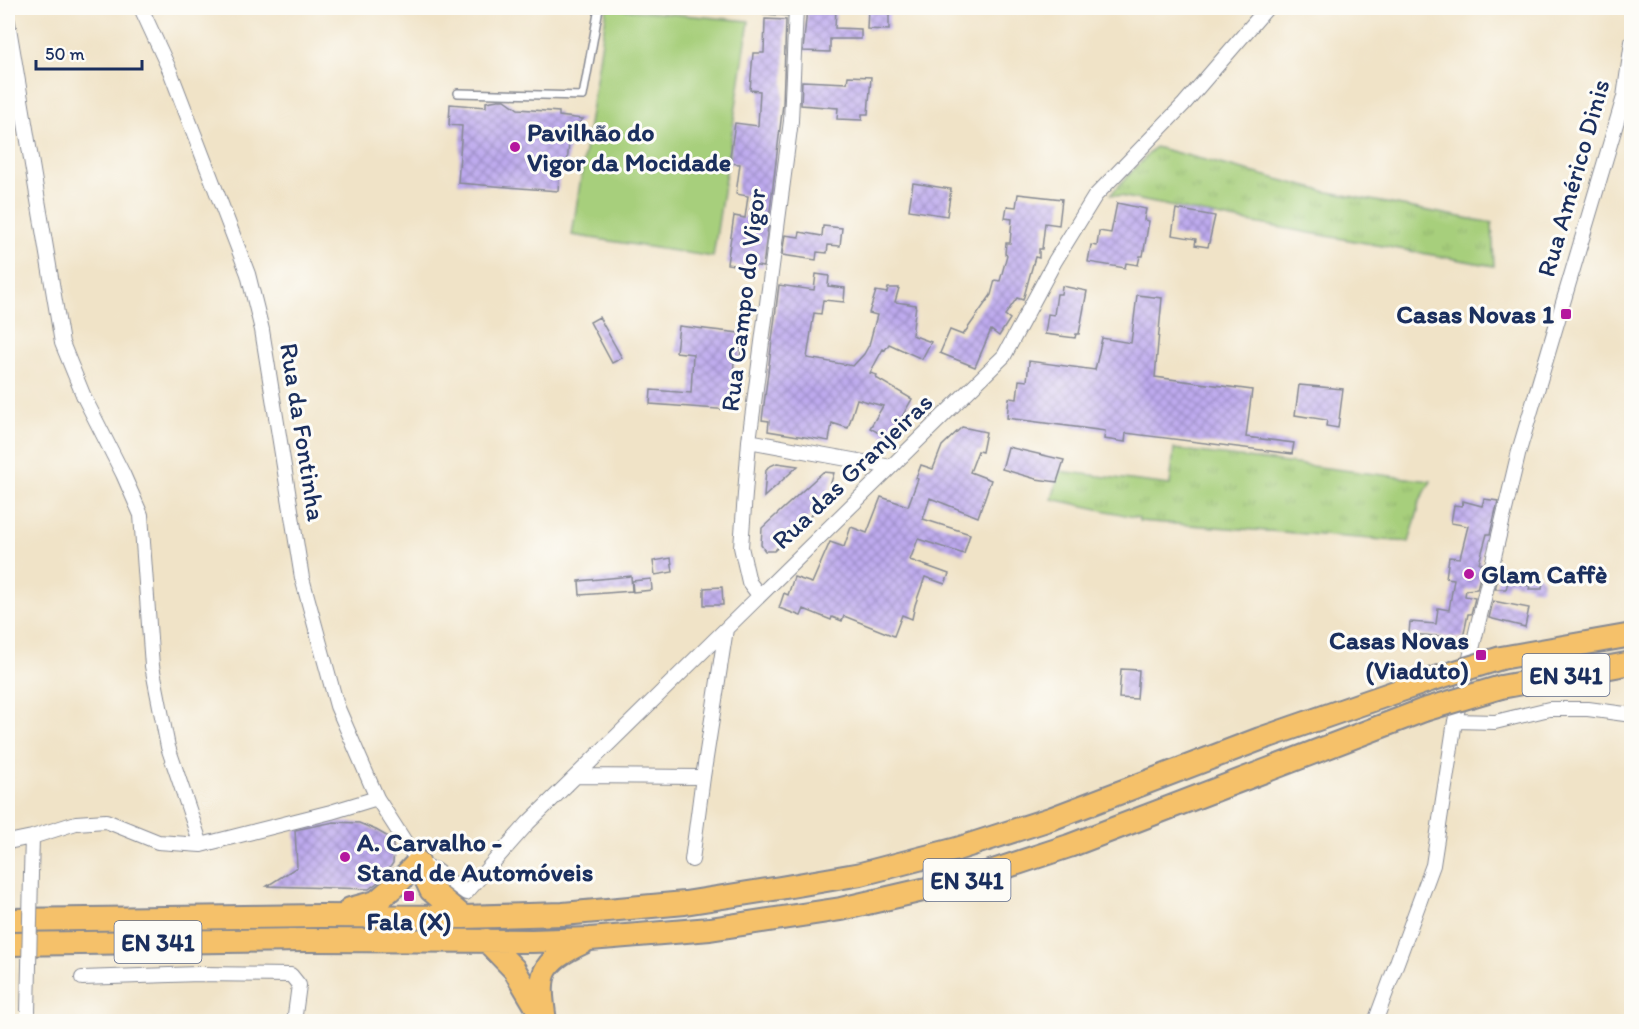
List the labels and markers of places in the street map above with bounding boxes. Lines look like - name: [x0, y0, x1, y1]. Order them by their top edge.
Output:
- place label: Pavilhão do Vigor da Mocidade: [527, 116, 731, 178]
- marker: Pavilhão do Vigor da Mocidade: [508, 140, 522, 154]
- place label: Casas Novas 1: [1396, 298, 1554, 330]
- marker: Casas Novas 1: [1559, 307, 1573, 321]
- place label: Glam Caffè: [1481, 558, 1607, 590]
- marker: Glam Caffè: [1462, 567, 1476, 581]
- place label: Casas Novas (Viaduto): [1329, 624, 1469, 686]
- marker: Casas Novas (Viaduto): [1474, 648, 1488, 662]
- place label: A. Carvalho - Stand de Automóveis: [356, 826, 593, 888]
- marker: A. Carvalho - Stand de Automóveis: [338, 850, 352, 864]
- marker: Fala (X): [402, 889, 416, 903]
- place label: Fala (X): [367, 905, 451, 937]

